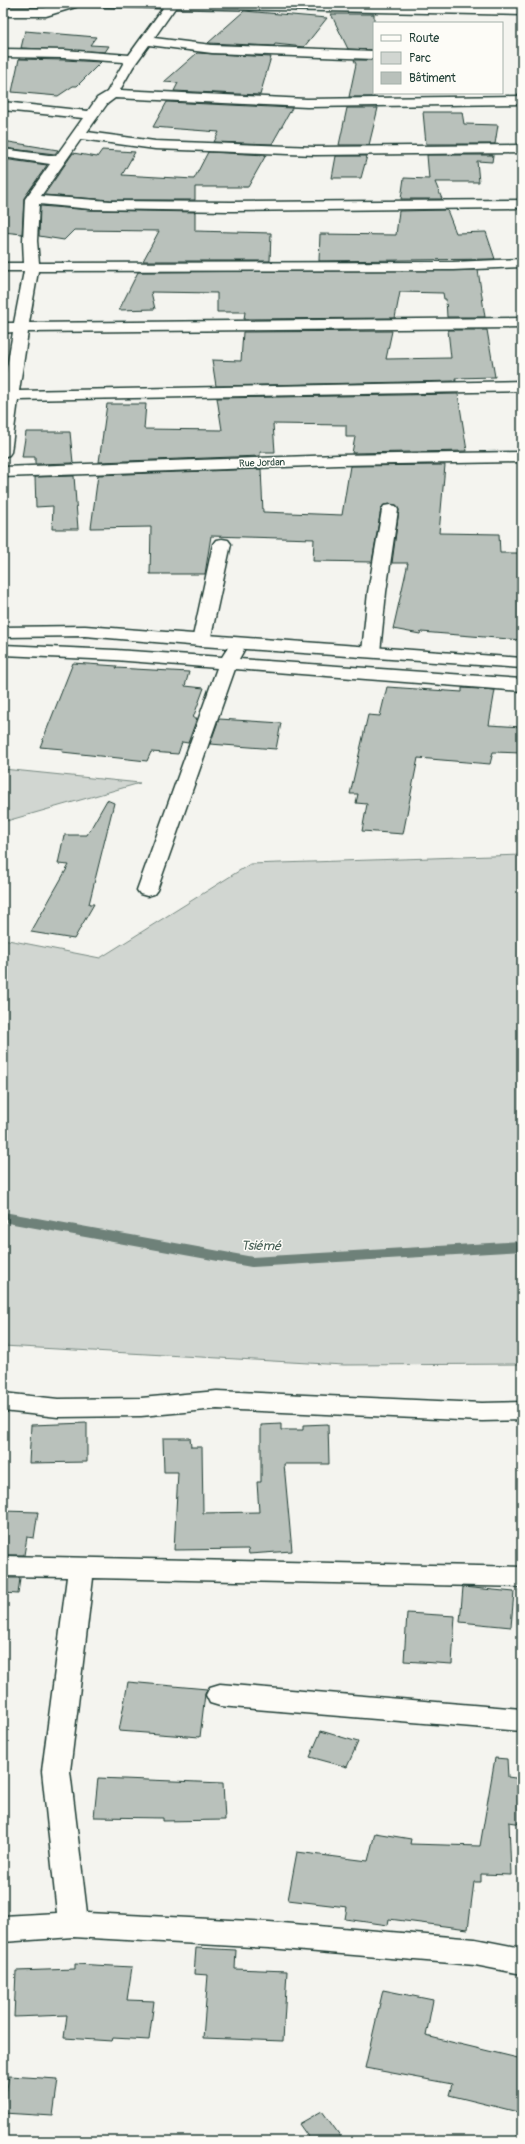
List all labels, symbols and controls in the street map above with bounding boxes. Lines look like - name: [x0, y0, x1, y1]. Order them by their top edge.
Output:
- legend: [373, 22, 503, 94]
- text: Route: [409, 31, 439, 46]
- text: Parc: [409, 51, 431, 66]
- text: Bâtiment: [409, 71, 456, 86]
- street label: Rue Jordan: [239, 456, 286, 470]
- water label: Tsiémé: [241, 1238, 282, 1254]

